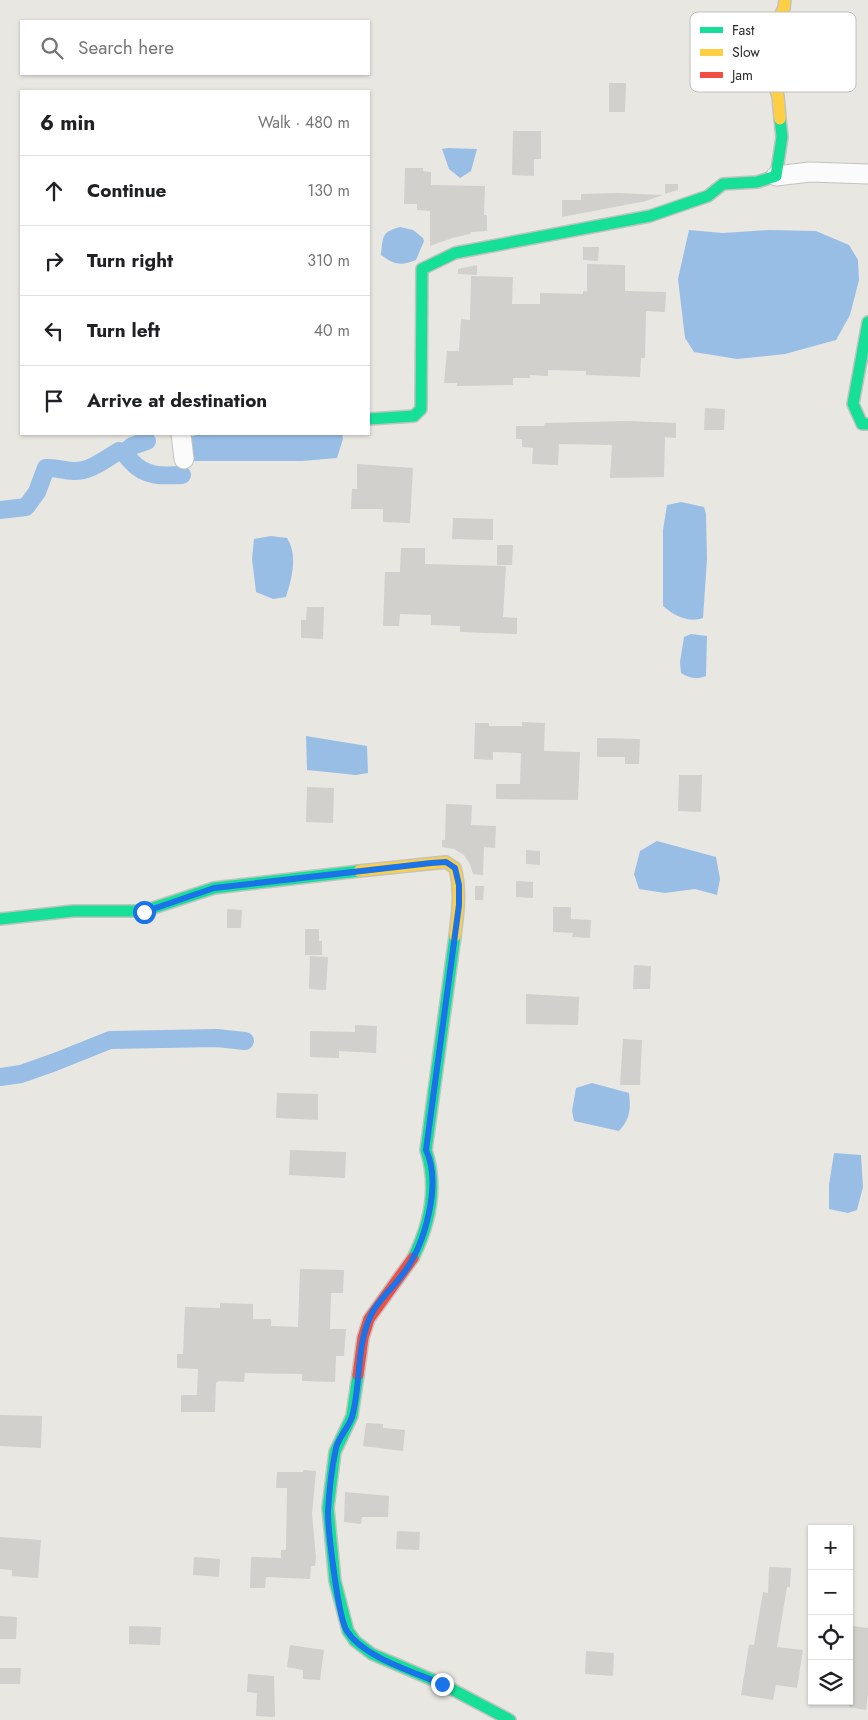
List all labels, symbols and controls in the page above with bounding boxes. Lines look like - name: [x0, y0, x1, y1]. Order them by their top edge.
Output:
- legend: [690, 12, 856, 92]
- search box: [20, 20, 370, 75]
- text: Fast: [732, 20, 755, 40]
- icon: search: [38, 34, 66, 62]
- text: Search here: [78, 34, 174, 61]
- text: Slow: [732, 42, 760, 62]
- text: Jam: [730, 65, 753, 85]
- text: 6 min: [40, 108, 95, 138]
- text: Walk · 480 m: [258, 111, 350, 134]
- icon: ahead: [40, 177, 68, 205]
- text: Continue: [87, 177, 166, 204]
- text: 130 m: [307, 179, 350, 202]
- icon: right: [40, 247, 68, 275]
- text: Turn right: [87, 247, 173, 274]
- text: 310 m: [307, 249, 350, 272]
- icon: left: [40, 317, 68, 345]
- text: Turn left: [87, 317, 160, 344]
- text: 40 m: [314, 319, 350, 342]
- icon: arrive: [40, 387, 68, 415]
- text: Arrive at destination: [87, 387, 267, 414]
- route start: [133, 901, 156, 924]
- map controls: [808, 1525, 853, 1705]
- button: +: [808, 1525, 853, 1570]
- button: −: [808, 1570, 853, 1615]
- button: locate: [808, 1615, 853, 1660]
- button: layers: [808, 1660, 853, 1705]
- route end: [431, 1673, 454, 1696]

